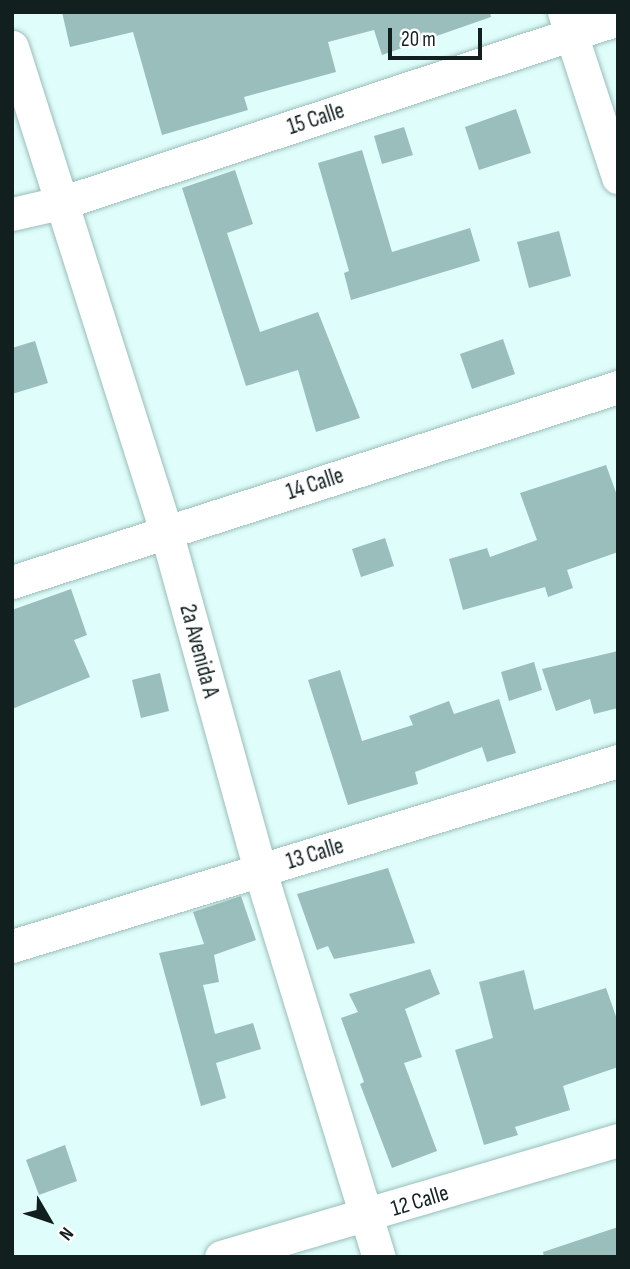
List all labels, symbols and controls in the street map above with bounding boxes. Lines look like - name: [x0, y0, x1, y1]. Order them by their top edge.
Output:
- scale bar: [392, 14, 486, 58]
- text: 20 m: [401, 27, 436, 52]
- street label: 15 Calle: [284, 97, 348, 141]
- street label: 14 Calle: [283, 462, 347, 506]
- street label: 2a Avenida A: [173, 601, 225, 701]
- street label: 13 Calle: [283, 832, 347, 876]
- street label: 12 Calle: [388, 1179, 452, 1223]
- north arrow: [14, 1185, 84, 1255]
- text: N: [54, 1222, 78, 1245]

